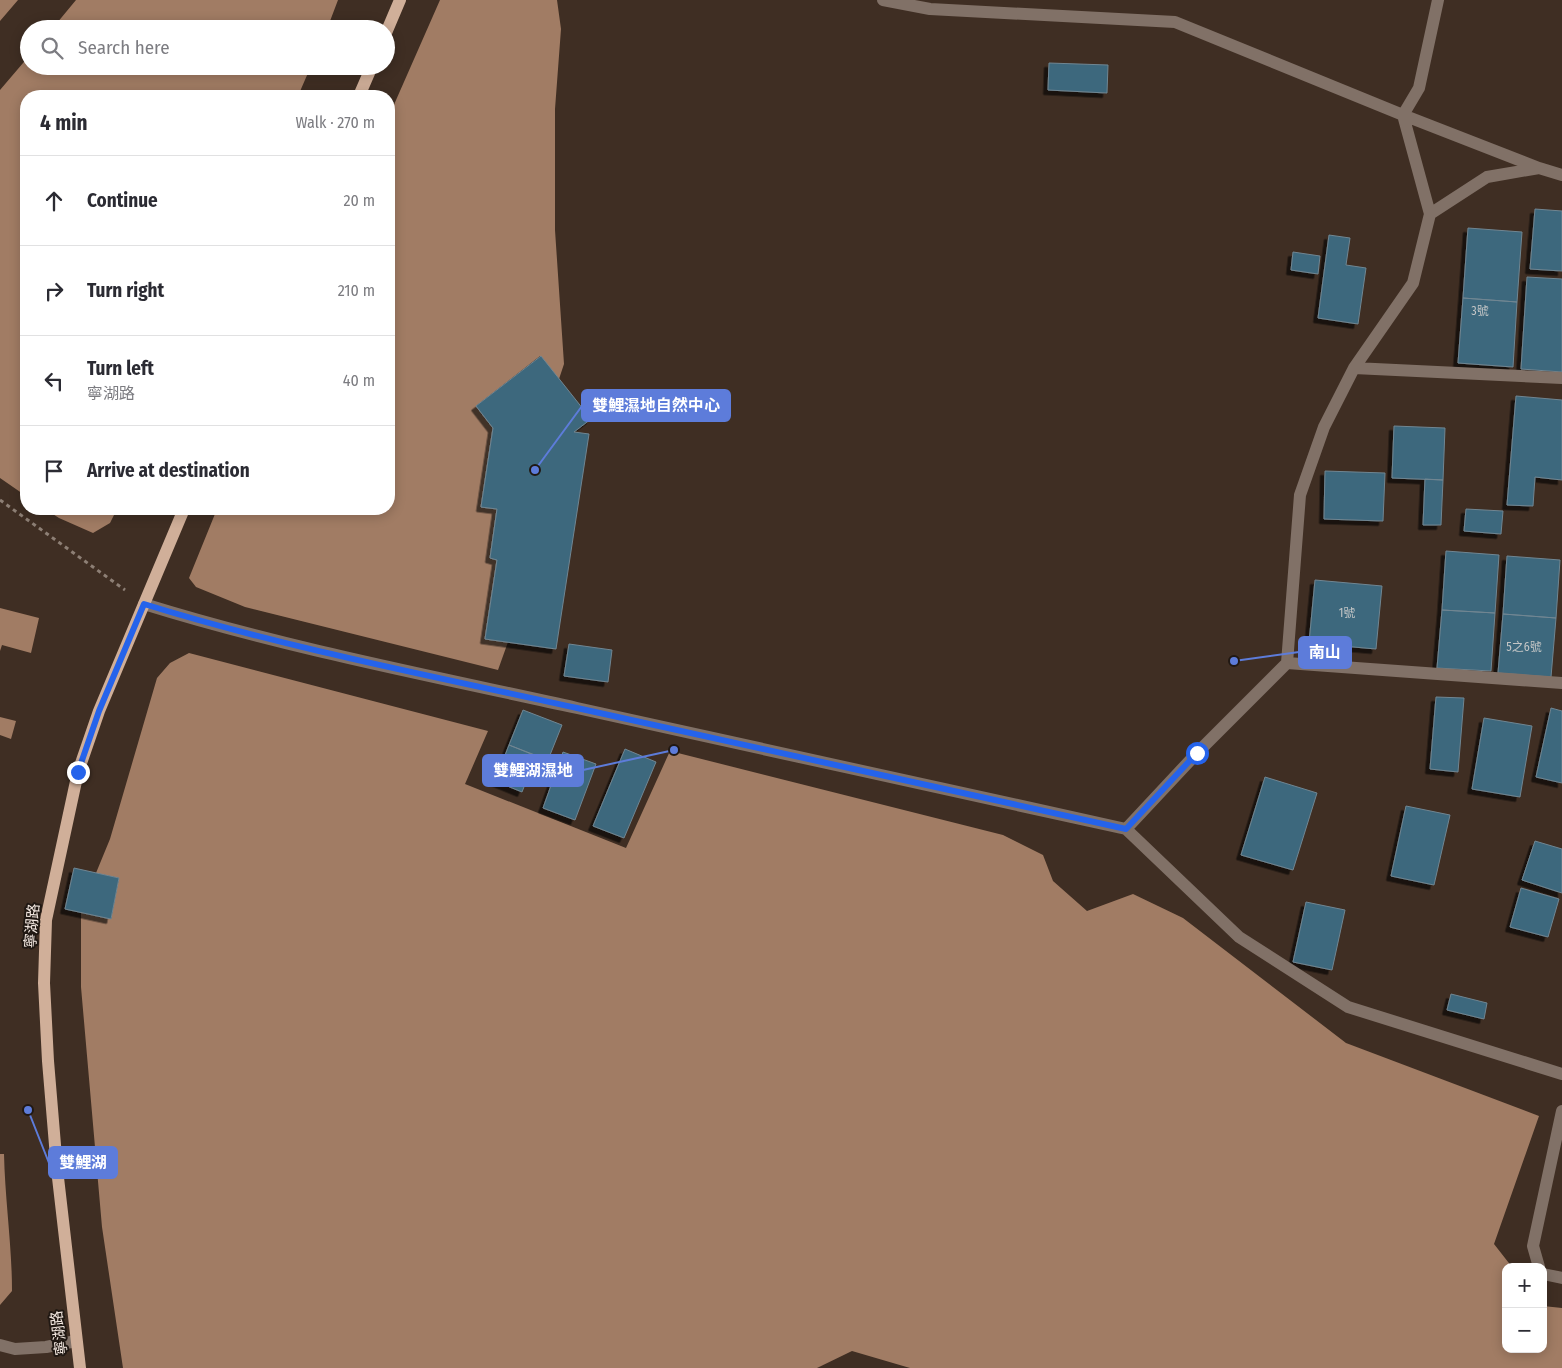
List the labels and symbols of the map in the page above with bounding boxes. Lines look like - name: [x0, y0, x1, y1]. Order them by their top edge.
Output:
- house number: 3號: [1471, 304, 1489, 318]
- callout: 雙鯉濕地自然中心: [582, 390, 730, 421]
- text: 雙鯉濕地自然中心: [592, 396, 720, 415]
- house number: 1號: [1339, 606, 1355, 620]
- callout: 南山: [1299, 637, 1351, 668]
- house number: 5之6號: [1506, 640, 1542, 654]
- text: 南山: [1309, 643, 1341, 662]
- route start: [1186, 742, 1209, 765]
- callout: 雙鯉湖濕地: [483, 755, 583, 786]
- route end: [67, 761, 90, 784]
- text: 雙鯉湖濕地: [493, 761, 573, 780]
- street label: 寧湖路: [21, 903, 43, 949]
- callout: 雙鯉湖: [49, 1147, 117, 1178]
- text: 雙鯉湖: [59, 1153, 107, 1172]
- street label: 寧湖路: [47, 1310, 71, 1356]

